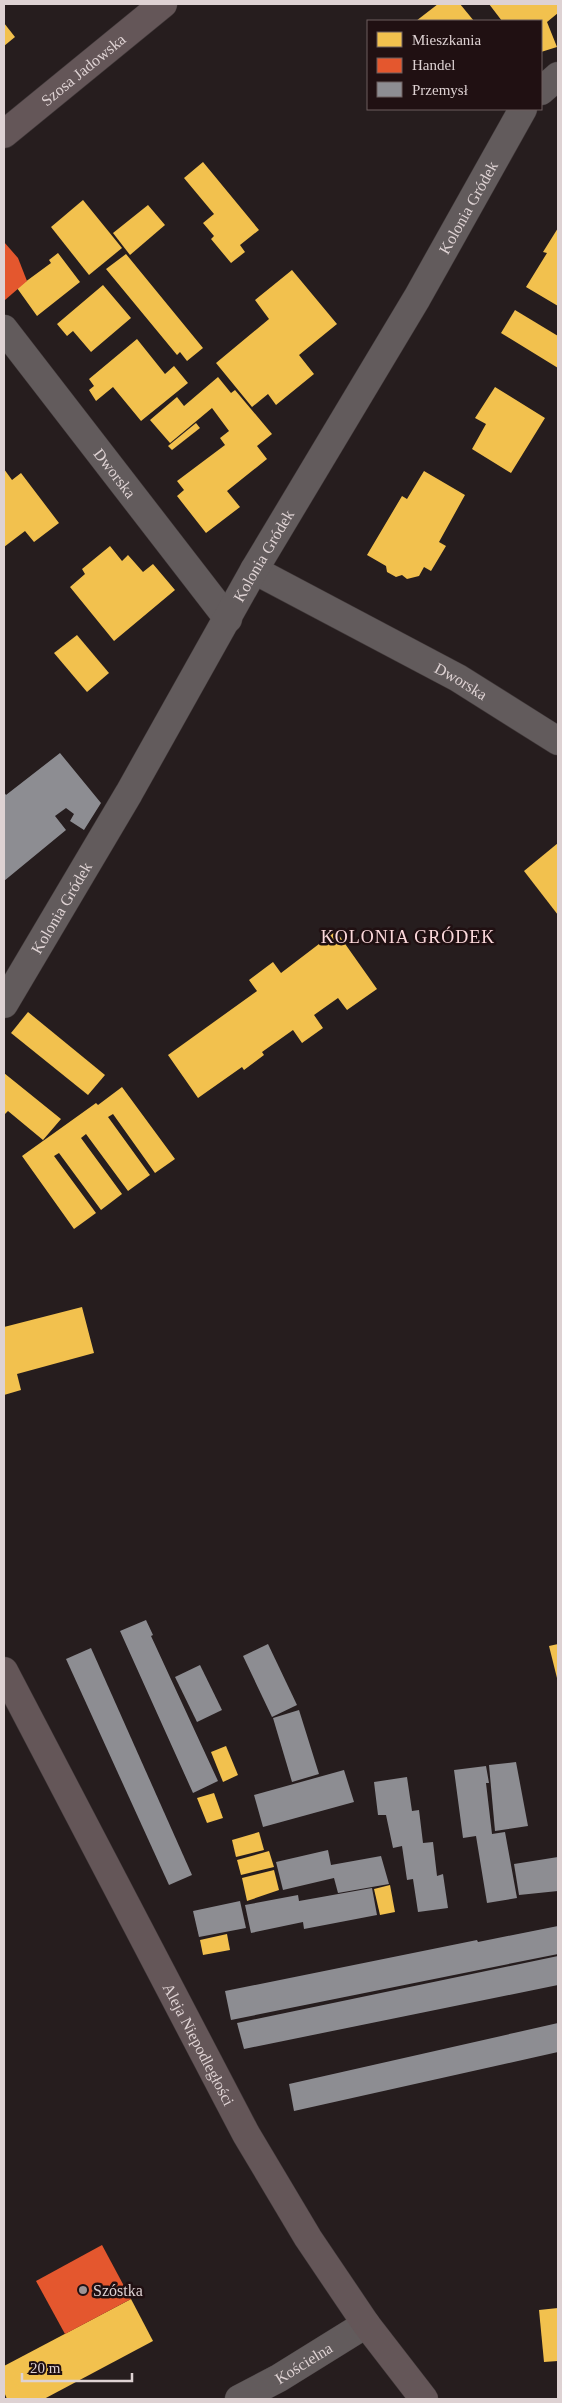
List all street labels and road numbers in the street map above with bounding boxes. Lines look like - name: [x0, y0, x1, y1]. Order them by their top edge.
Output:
- street label: Szosa Jadowska: [38, 30, 129, 109]
- street label: Kolonia Gródek: [436, 158, 501, 257]
- street label: Dworska: [90, 445, 139, 501]
- street label: Kolonia Gródek: [230, 507, 297, 605]
- street label: Dworska: [432, 659, 490, 703]
- street label: Kolonia Gródek: [28, 859, 95, 957]
- street label: Aleja Niepodległości: [160, 1980, 238, 2109]
- street label: Kościelna: [272, 2339, 335, 2387]

